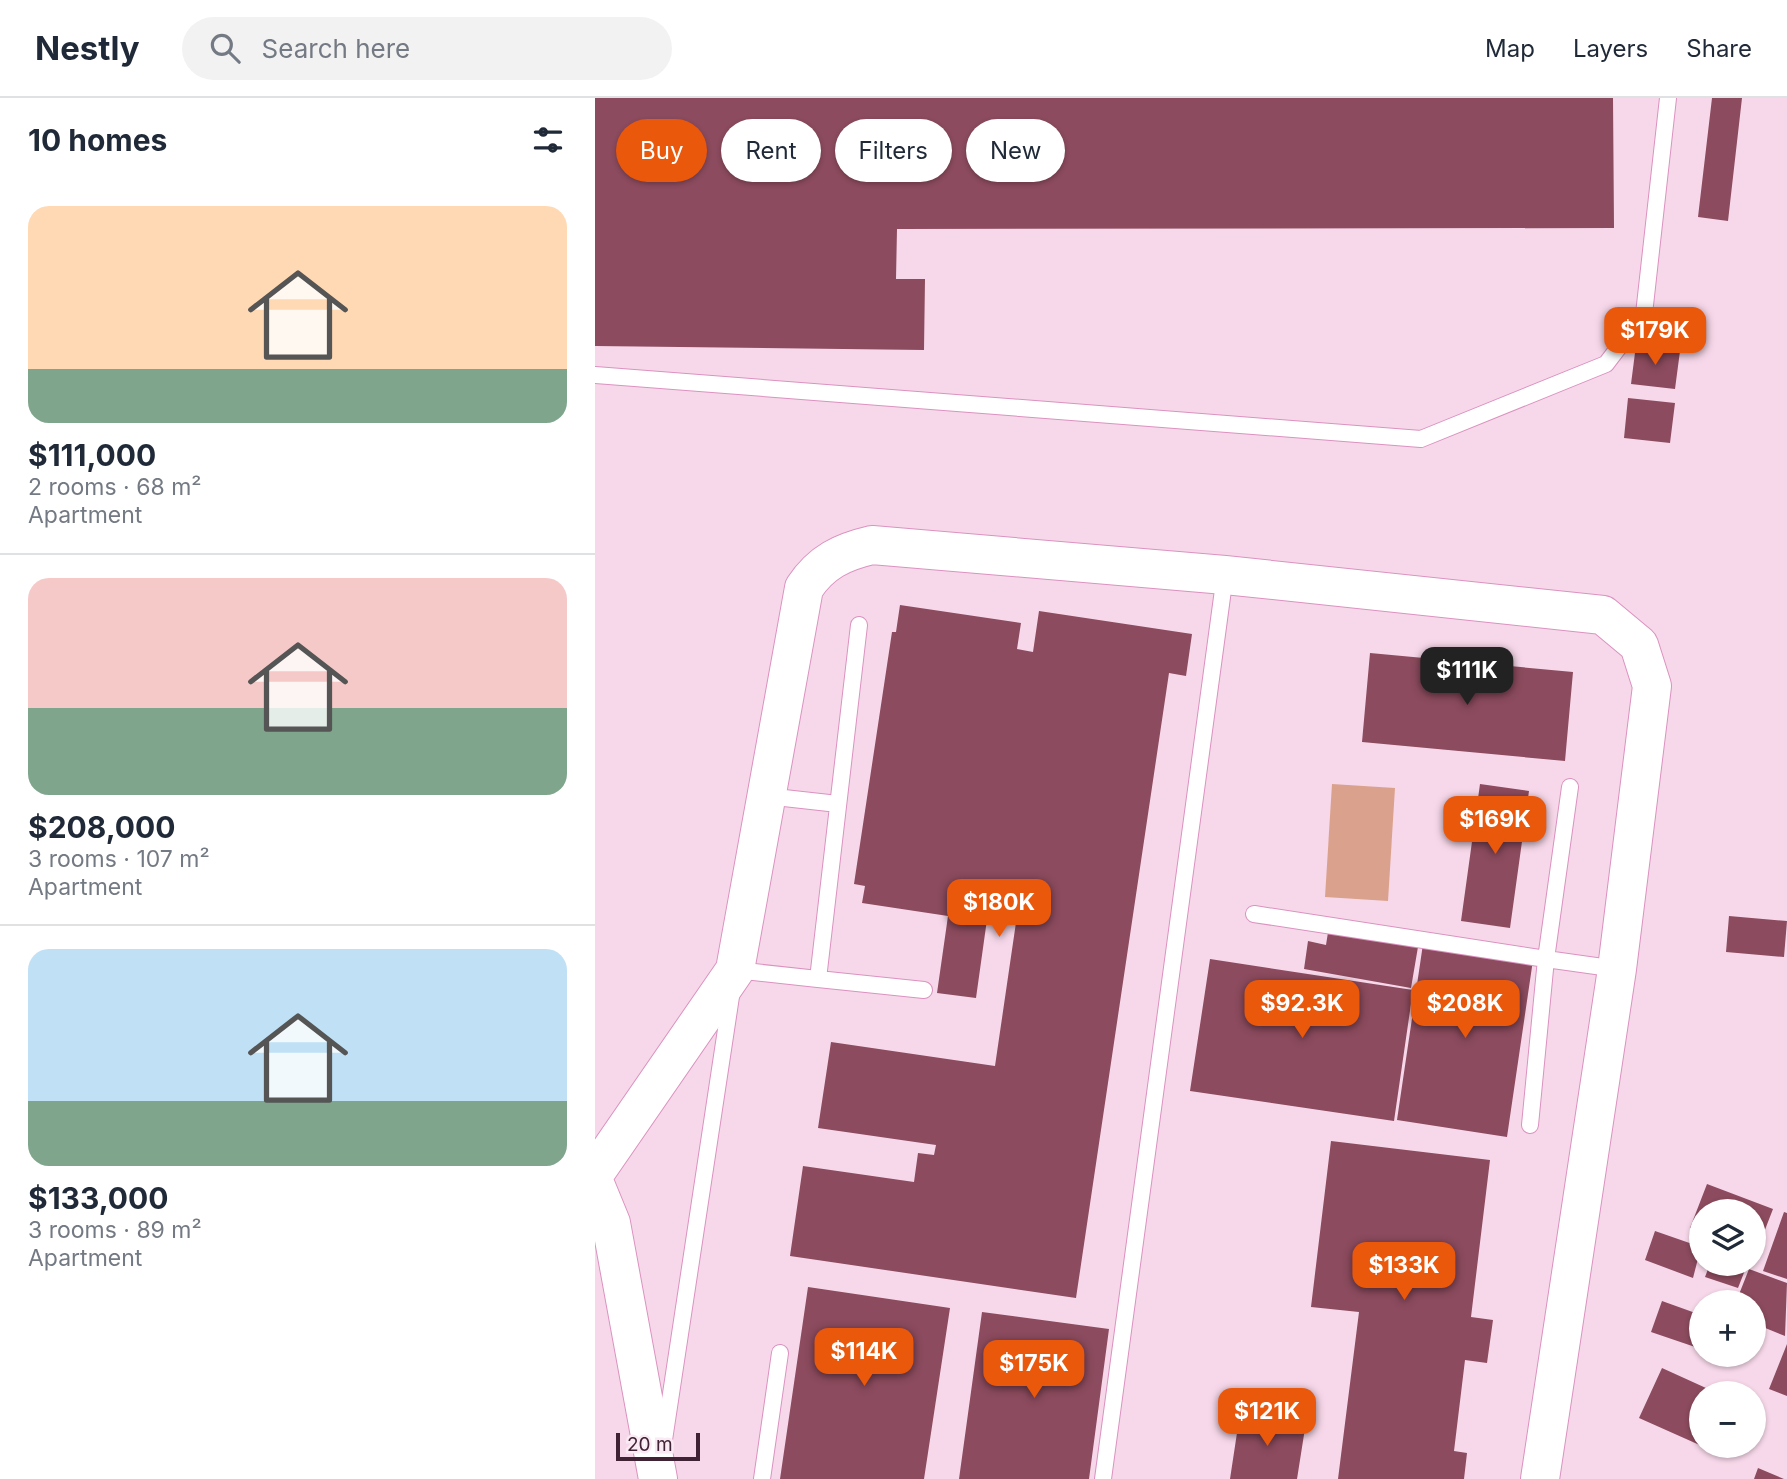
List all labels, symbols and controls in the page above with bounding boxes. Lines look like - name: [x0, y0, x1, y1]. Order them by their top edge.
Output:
- search box: [182, 17, 672, 80]
- text: Nestly: [35, 28, 140, 68]
- icon: search: [206, 29, 244, 67]
- text: Search here: [262, 33, 410, 64]
- text: Map: [1485, 34, 1535, 63]
- text: Layers: [1573, 34, 1648, 63]
- text: Share: [1686, 34, 1752, 63]
- chip: Buy: [616, 119, 707, 182]
- chip: Rent: [721, 119, 821, 182]
- chip: Filters: [835, 119, 952, 182]
- chip: New: [966, 119, 1065, 182]
- icon: filters: [529, 121, 567, 159]
- text: 10 homes: [28, 122, 167, 158]
- icon: home: [235, 252, 361, 378]
- pin: $179K: [1606, 308, 1704, 367]
- text: $179K: [1620, 316, 1690, 344]
- text: $111,000: [28, 437, 156, 473]
- text: 2 rooms · 68 m²: [28, 473, 201, 501]
- text: Apartment: [28, 501, 142, 529]
- icon: home: [235, 624, 361, 750]
- pin: $111K: [1418, 648, 1516, 707]
- text: $111K: [1436, 656, 1498, 684]
- pin: $169K: [1446, 796, 1544, 856]
- text: $169K: [1459, 805, 1531, 833]
- text: $208,000: [28, 809, 176, 845]
- text: 3 rooms · 107 m²: [28, 845, 210, 873]
- text: Apartment: [28, 873, 142, 901]
- pin: $180K: [950, 880, 1048, 939]
- text: $180K: [963, 888, 1035, 916]
- pin: $92.3K: [1245, 981, 1359, 1040]
- pin: $208K: [1416, 981, 1514, 1040]
- text: $92.3K: [1260, 989, 1344, 1017]
- text: $208K: [1427, 989, 1503, 1017]
- icon: home: [235, 995, 361, 1121]
- text: $133,000: [28, 1180, 169, 1216]
- map controls: [1689, 1199, 1766, 1458]
- button: layers: [1689, 1199, 1766, 1276]
- text: 3 rooms · 89 m²: [28, 1216, 202, 1244]
- pin: $133K: [1355, 1242, 1453, 1302]
- text: Apartment: [28, 1244, 142, 1272]
- text: $133K: [1368, 1251, 1440, 1279]
- button: +: [1689, 1290, 1766, 1367]
- pin: $114K: [815, 1328, 913, 1388]
- text: $114K: [831, 1337, 898, 1365]
- pin: $175K: [985, 1340, 1083, 1400]
- text: $175K: [999, 1349, 1069, 1377]
- button: −: [1689, 1381, 1766, 1458]
- pin: $121K: [1218, 1388, 1316, 1448]
- text: $121K: [1234, 1397, 1300, 1425]
- scale bar: [616, 1430, 700, 1462]
- text: 20 m: [627, 1433, 673, 1456]

